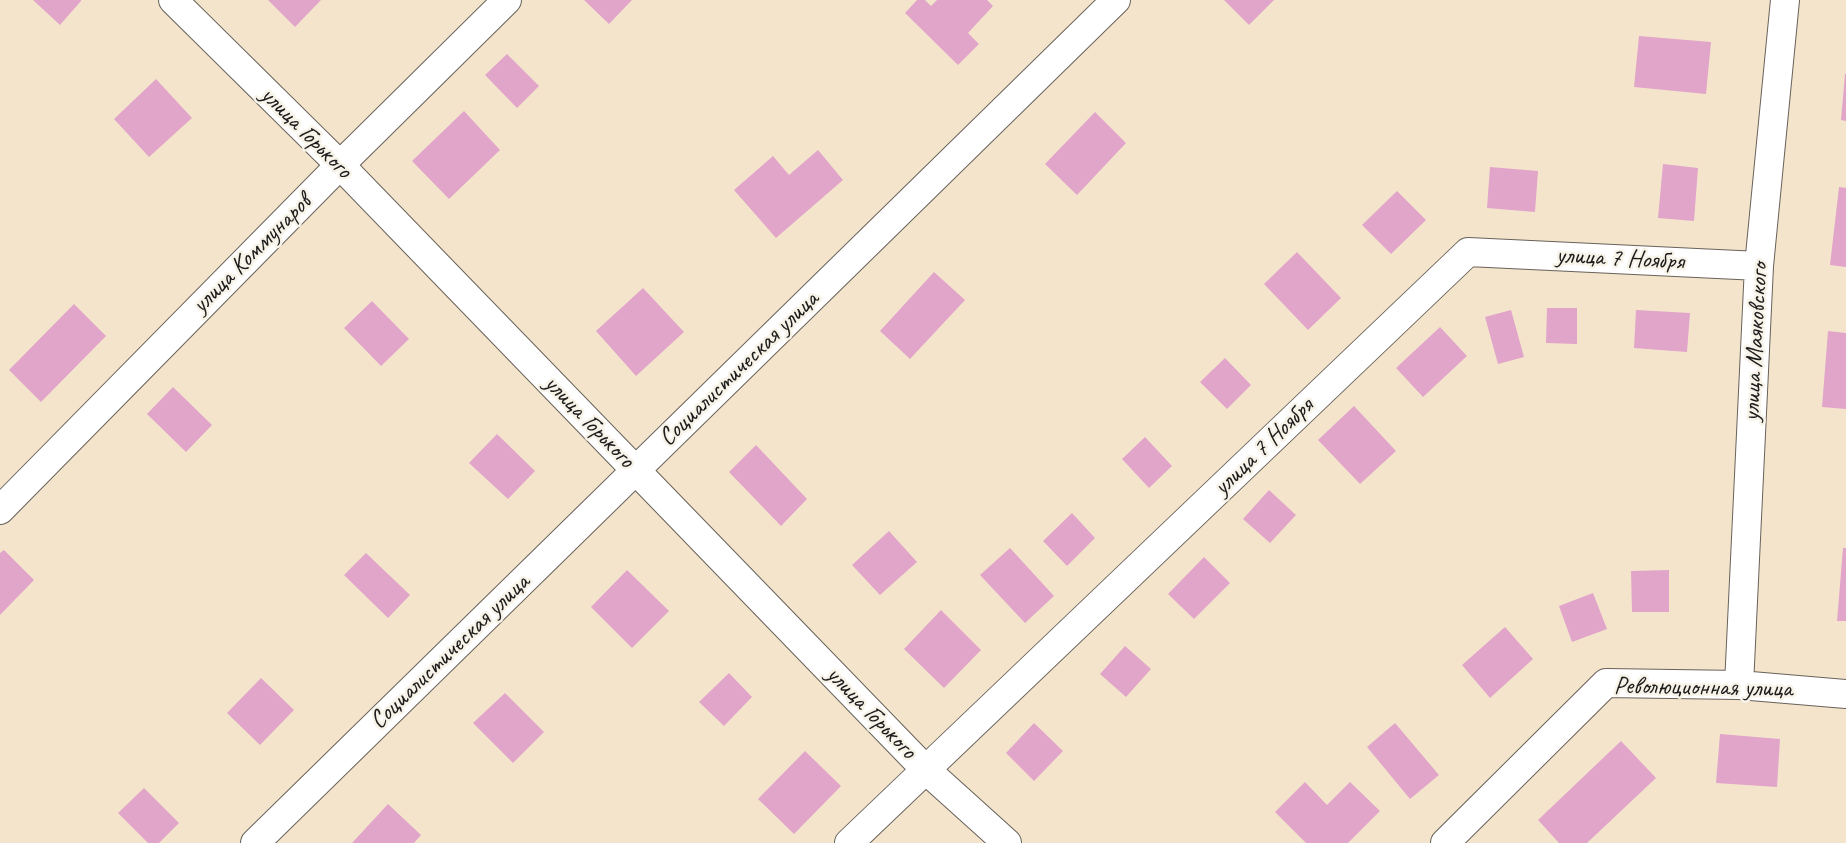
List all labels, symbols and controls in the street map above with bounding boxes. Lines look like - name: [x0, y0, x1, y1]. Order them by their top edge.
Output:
- street label: улица Горького: [254, 81, 358, 185]
- street label: улица Коммунаров: [186, 188, 318, 320]
- street label: улица 7 Ноября: [1555, 241, 1685, 277]
- street label: улица Маяковского: [1737, 262, 1775, 422]
- street label: Социалистическая улица: [653, 285, 825, 453]
- street label: улица Горького: [537, 369, 641, 475]
- street label: улица 7 Ноября: [1208, 392, 1320, 502]
- street label: Социалистическая улица: [364, 568, 536, 736]
- street label: улица Горького: [819, 660, 923, 766]
- street label: Революционная улица: [1614, 671, 1792, 705]

